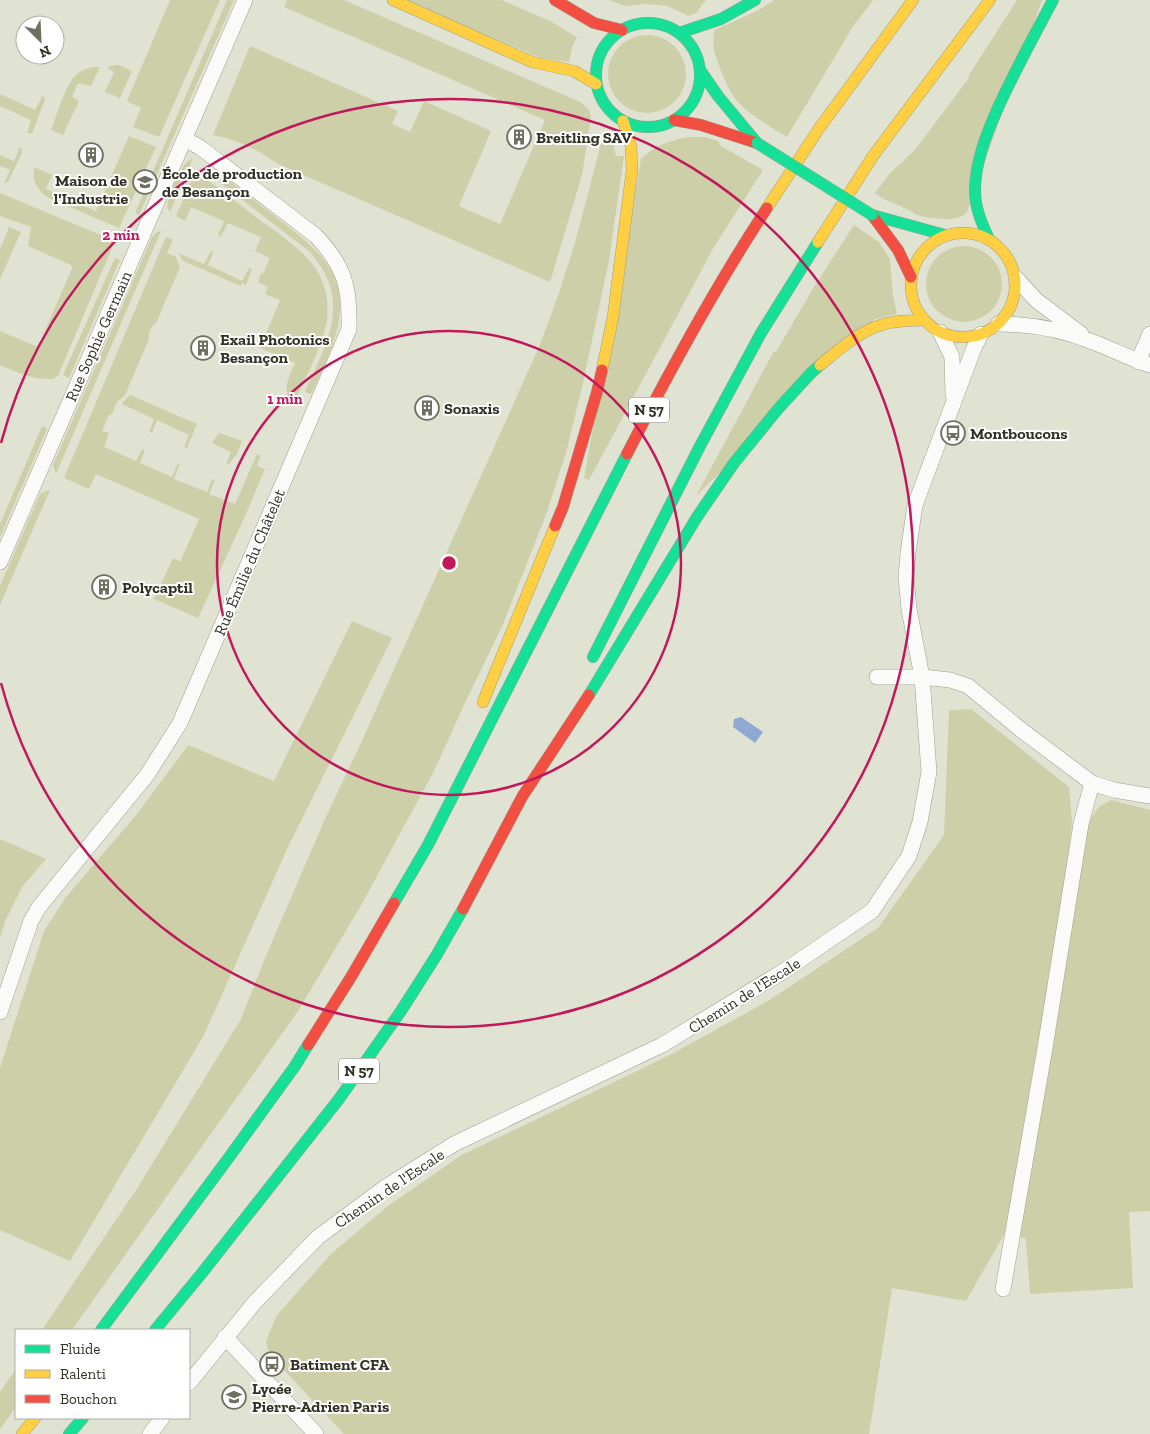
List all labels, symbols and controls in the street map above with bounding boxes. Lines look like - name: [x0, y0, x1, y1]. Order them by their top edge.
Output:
- north arrow: [15, 15, 65, 65]
- text: N: [36, 41, 53, 61]
- building icon: Breitling SAV: [506, 124, 532, 150]
- place label: Breitling SAV: [536, 128, 632, 147]
- building icon: Maison de l'Industrie: [78, 142, 104, 168]
- place label: École de production de Besançon: [162, 164, 303, 201]
- school or university icon: École de production de Besançon: [132, 169, 158, 195]
- place label: Maison de l'Industrie: [54, 171, 129, 208]
- text: 2 min: [102, 226, 140, 244]
- street label: Rue Sophie Germain: [61, 267, 136, 404]
- place label: Exail Photonics Besançon: [220, 330, 330, 367]
- building icon: Exail Photonics Besançon: [190, 335, 216, 361]
- text: 1 min: [267, 390, 303, 408]
- building icon: Sonaxis: [414, 395, 440, 421]
- road number: N 57: [629, 398, 669, 422]
- place label: Sonaxis: [444, 399, 500, 418]
- bus stop icon: Montboucons: [940, 420, 966, 446]
- place label: Montboucons: [970, 424, 1068, 443]
- street label: Rue Émilie du Châtelet: [210, 486, 289, 638]
- centre of rings: [440, 554, 458, 572]
- building icon: Polycaptil: [91, 574, 117, 600]
- place label: Polycaptil: [122, 578, 193, 597]
- street label: Chemin de l'Escale: [685, 953, 804, 1037]
- road number: N 57: [339, 1058, 379, 1084]
- street label: Chemin de l'Escale: [331, 1145, 448, 1232]
- legend: [15, 1329, 190, 1419]
- text: Fluide: [60, 1340, 100, 1358]
- bus stop icon: Batiment CFA: [259, 1351, 285, 1377]
- place label: Batiment CFA: [290, 1355, 389, 1374]
- text: Ralenti: [60, 1365, 106, 1383]
- place label: Lycée Pierre-Adrien Paris: [252, 1379, 389, 1416]
- school or university icon: Lycée Pierre-Adrien Paris: [221, 1384, 247, 1410]
- text: Bouchon: [60, 1390, 117, 1408]

